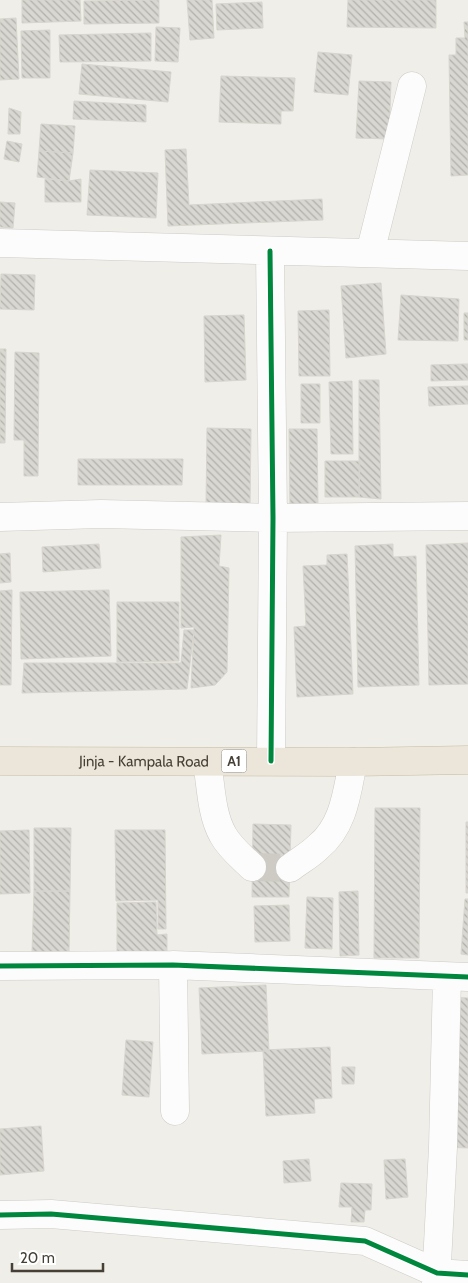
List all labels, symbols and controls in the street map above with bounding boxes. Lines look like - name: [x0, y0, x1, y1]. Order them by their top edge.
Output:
- road number: A1: [222, 749, 246, 772]
- street label: Jinja - Kampala Road: [78, 752, 209, 771]
- scale bar: [12, 1240, 104, 1272]
- text: 20 m: [20, 1249, 55, 1267]

